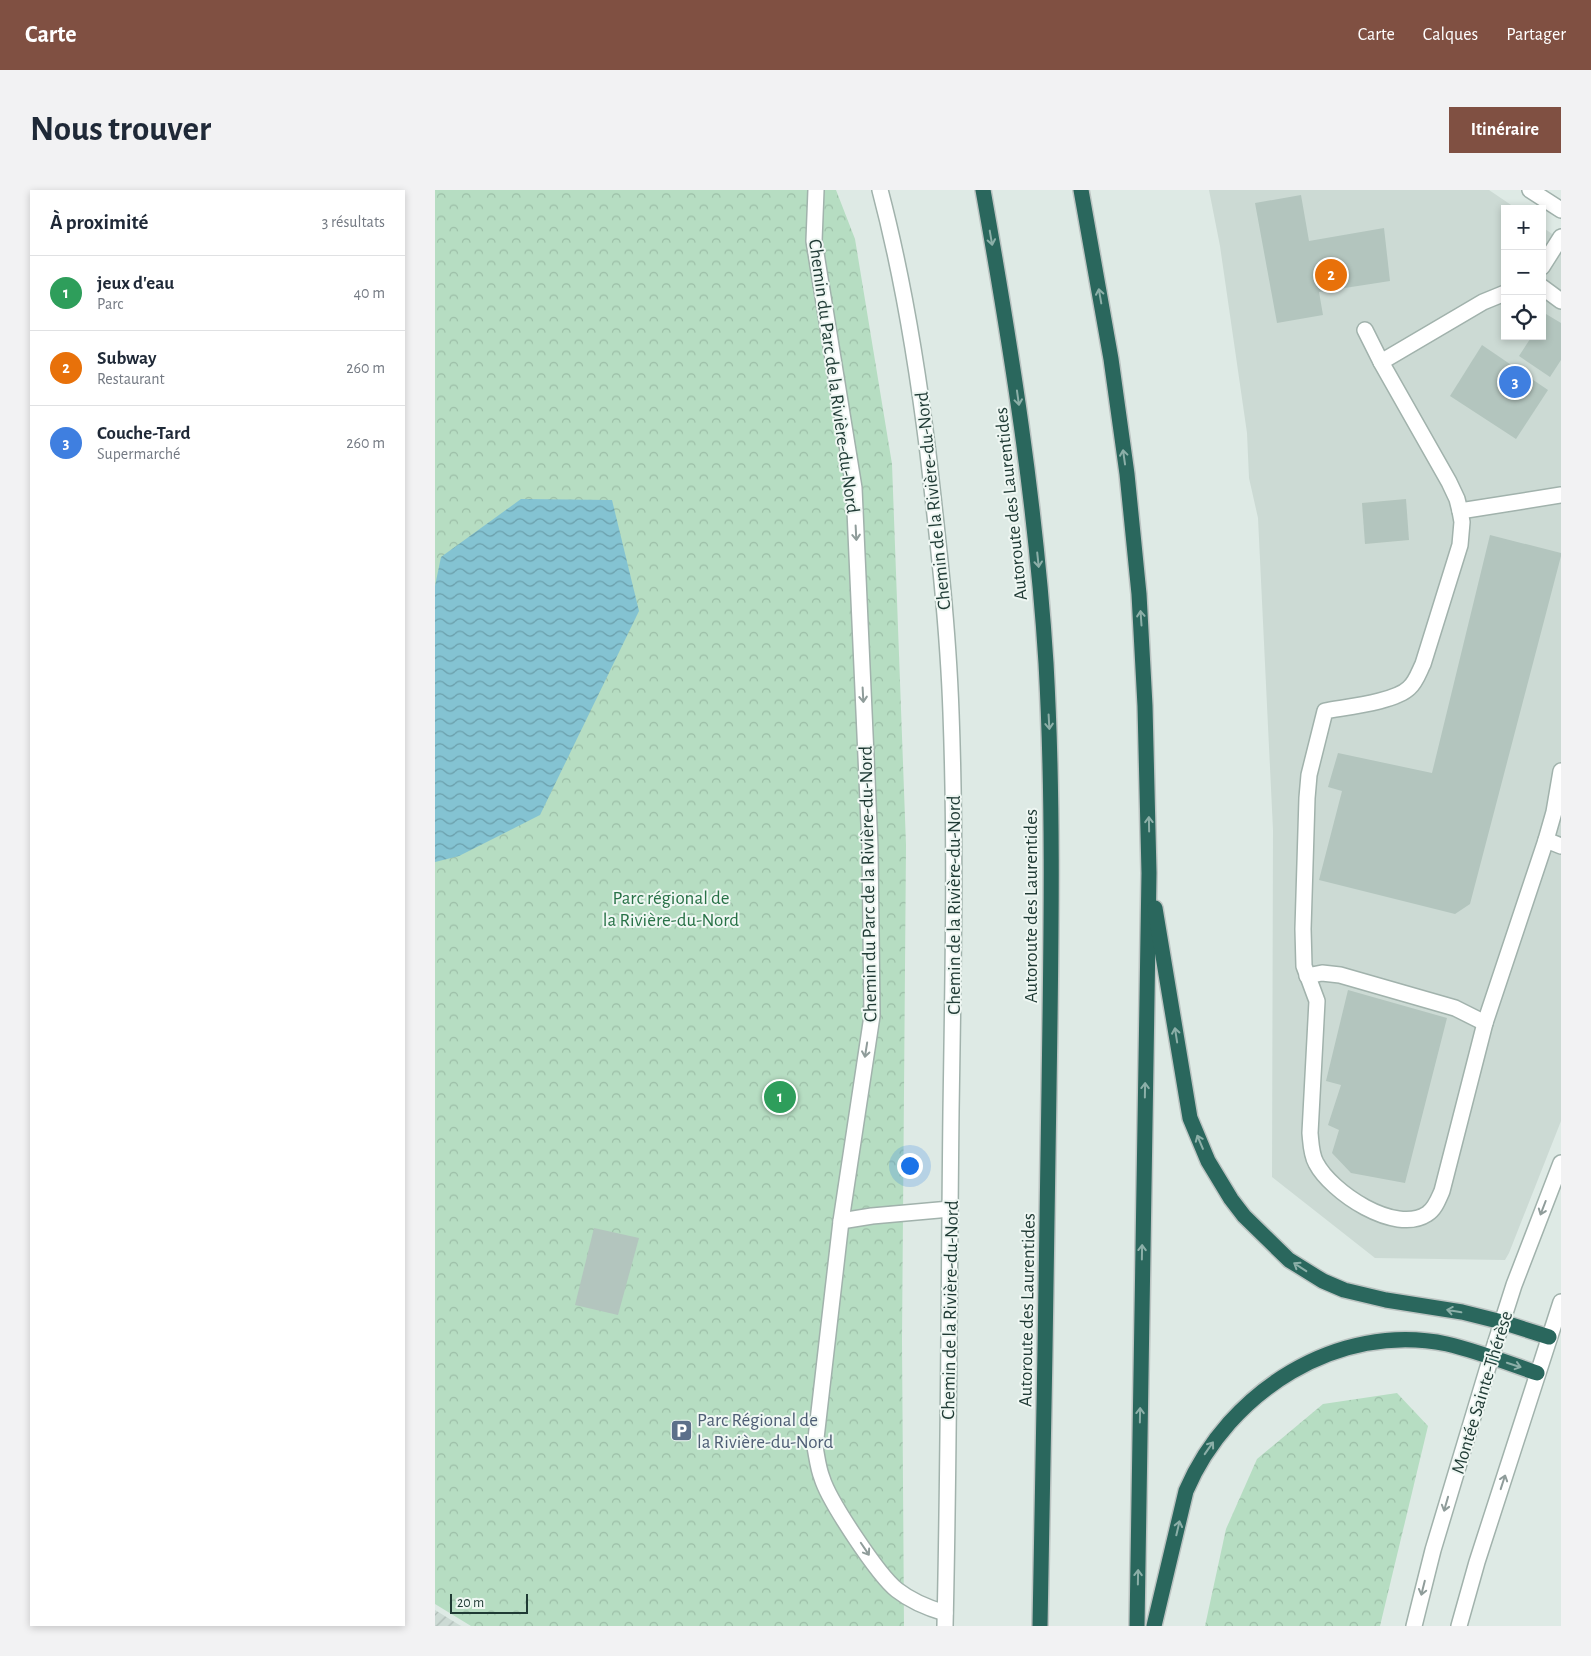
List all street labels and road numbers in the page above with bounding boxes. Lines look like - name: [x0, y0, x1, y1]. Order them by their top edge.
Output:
- street label: Chemin du Parc de la Rivière-du-Nord: [805, 238, 862, 515]
- street label: Chemin de la Rivière-du-Nord: [913, 391, 954, 611]
- street label: Autoroute des Laurentides: [992, 406, 1031, 601]
- street label: Chemin du Parc de la Rivière-du-Nord: [857, 745, 880, 1022]
- street label: Chemin de la Rivière-du-Nord: [945, 795, 964, 1015]
- street label: Autoroute des Laurentides: [1022, 809, 1041, 1003]
- street label: Chemin de la Rivière-du-Nord: [939, 1200, 962, 1420]
- street label: Autoroute des Laurentides: [1016, 1213, 1039, 1407]
- street label: Montée Sainte-Thérèse: [1449, 1309, 1516, 1476]

